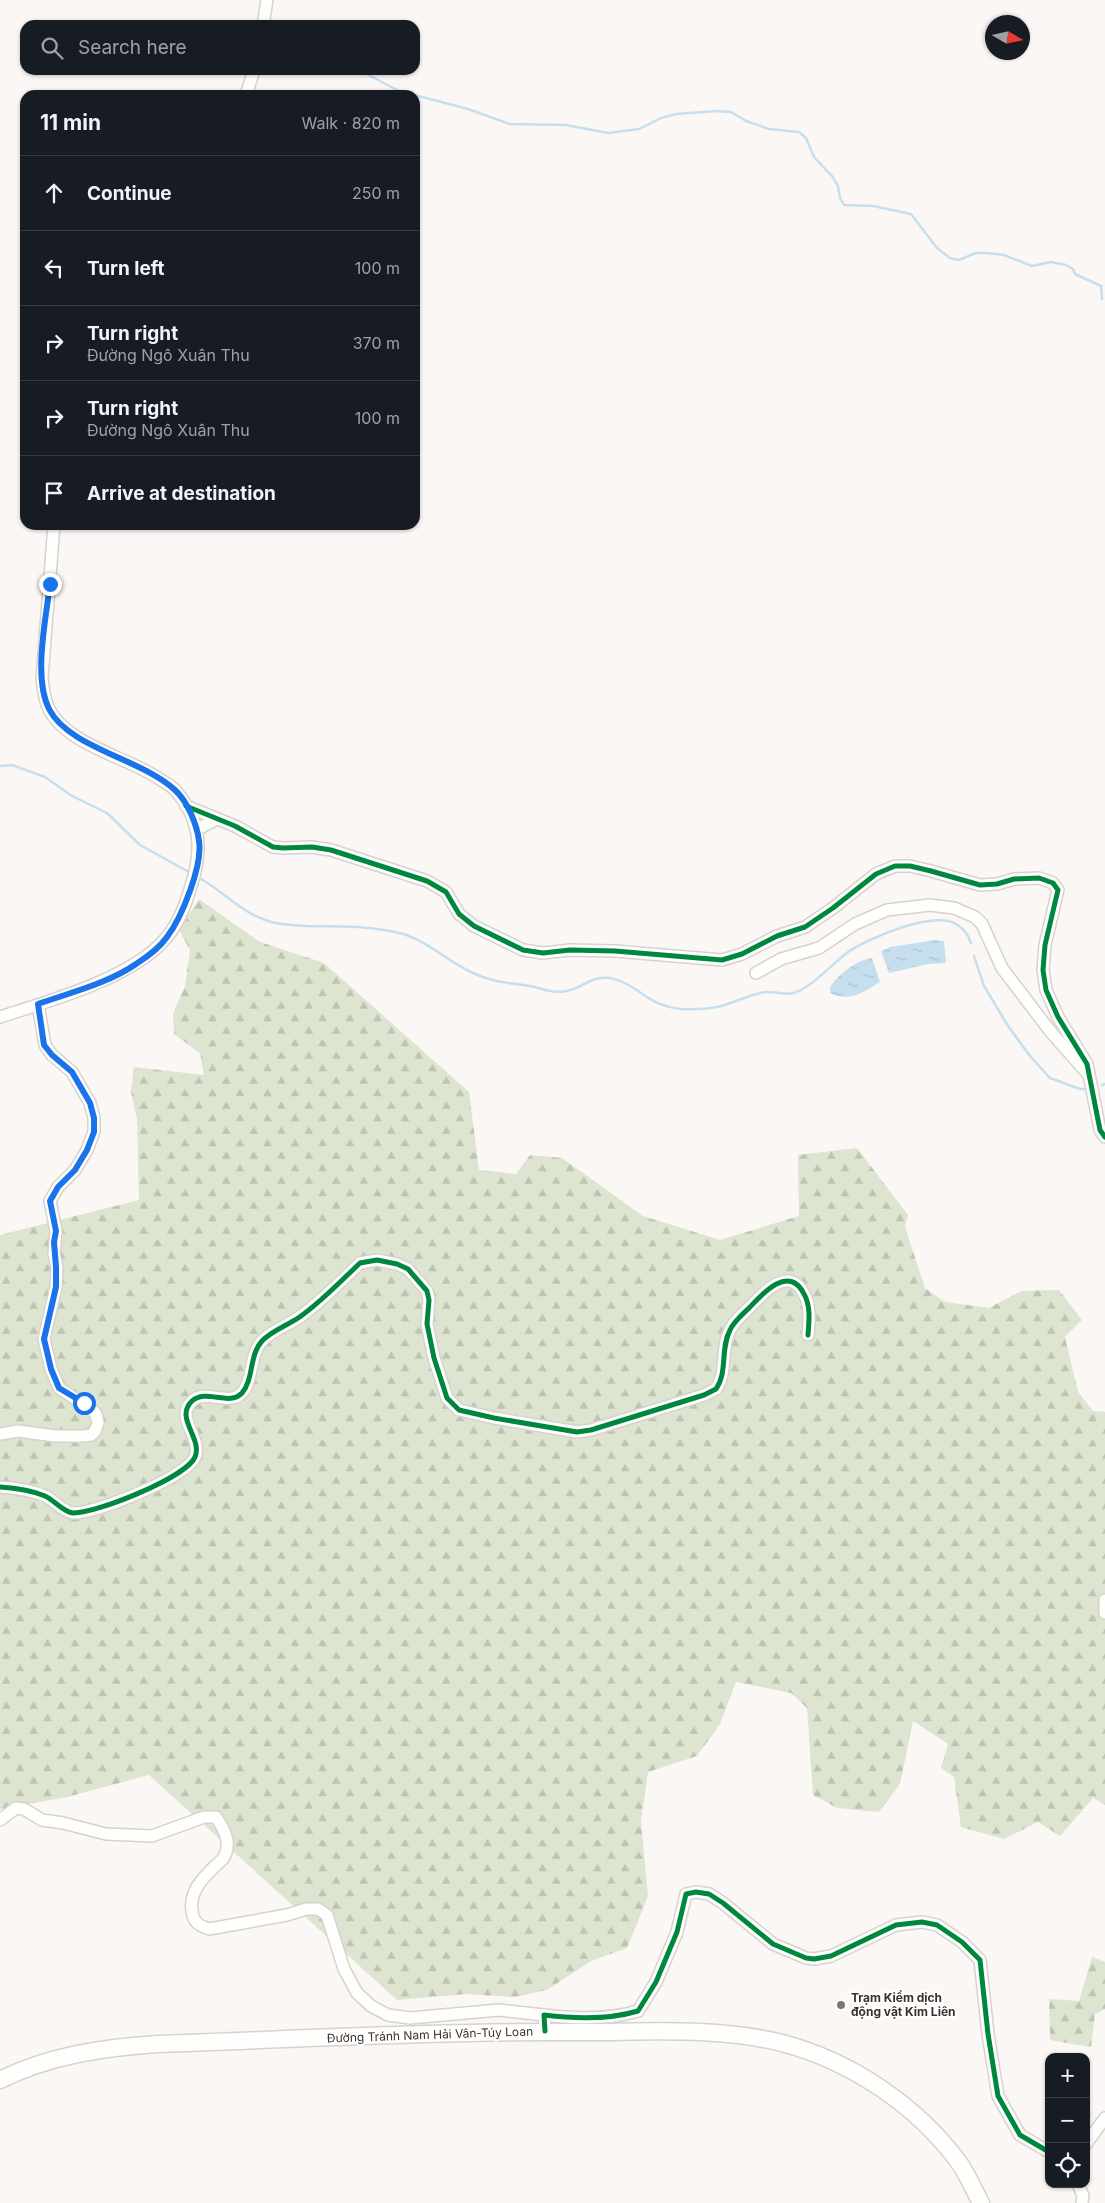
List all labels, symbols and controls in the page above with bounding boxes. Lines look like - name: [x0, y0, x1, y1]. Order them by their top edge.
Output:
- north arrow: [985, 15, 1030, 60]
- search box: [20, 20, 420, 75]
- icon: search: [38, 34, 66, 62]
- text: Search here: [78, 36, 187, 59]
- text: 11 min: [40, 110, 101, 135]
- text: Walk · 820 m: [302, 113, 400, 133]
- icon: ahead: [40, 179, 68, 207]
- text: Continue: [87, 182, 172, 205]
- text: 250 m: [352, 183, 400, 203]
- icon: left: [40, 254, 68, 282]
- text: Turn left: [87, 257, 165, 280]
- text: 100 m: [355, 258, 400, 278]
- text: Turn right: [87, 322, 178, 345]
- icon: right: [40, 329, 68, 357]
- text: 370 m: [353, 333, 400, 353]
- text: Đường Ngô Xuân Thu: [87, 345, 250, 365]
- text: Turn right: [87, 397, 178, 420]
- icon: right: [40, 404, 68, 432]
- text: 100 m: [355, 408, 400, 428]
- text: Đường Ngô Xuân Thu: [87, 420, 250, 440]
- icon: arrive: [40, 479, 68, 507]
- text: Arrive at destination: [87, 482, 276, 505]
- route end: [39, 573, 62, 596]
- route start: [73, 1392, 96, 1415]
- place label: Trạm Kiểm dịch động vật Kim Liên: [851, 1990, 956, 2019]
- marker: Trạm Kiểm dịch động vật Kim Liên: [835, 1999, 847, 2011]
- street label: Đường Tránh Nam Hải Vân-Túy Loan: [327, 2023, 533, 2046]
- map controls: [1045, 2053, 1090, 2188]
- button: +: [1045, 2053, 1090, 2098]
- button: −: [1045, 2098, 1090, 2143]
- button: locate: [1045, 2143, 1090, 2188]

